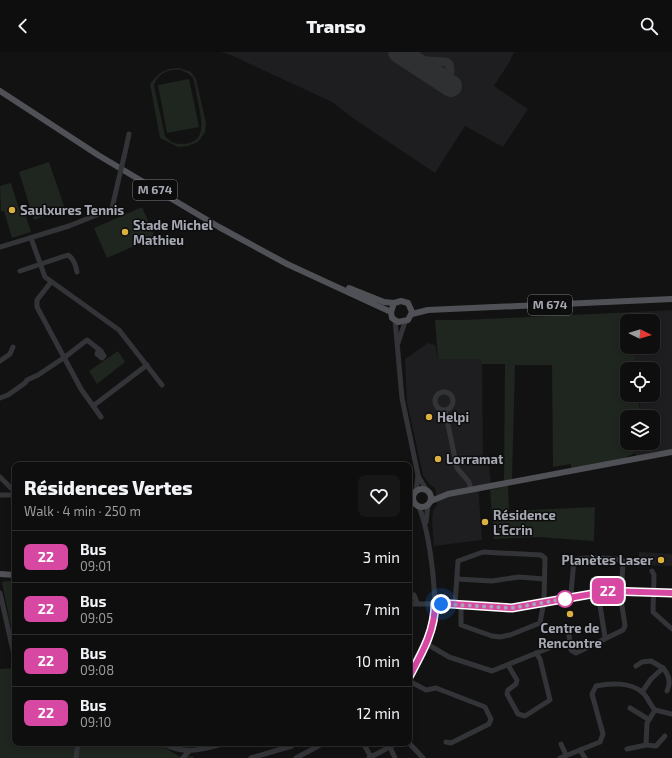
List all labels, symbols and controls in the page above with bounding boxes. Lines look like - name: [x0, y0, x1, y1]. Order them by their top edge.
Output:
- icon: back: [12, 15, 34, 37]
- text: Transo: [306, 15, 366, 37]
- icon: search: [638, 15, 660, 37]
- road number: M 674: [133, 180, 177, 200]
- place label: Saulxures Tennis: [20, 202, 124, 218]
- marker: Saulxures Tennis: [7, 205, 17, 215]
- place label: Stade Michel Mathieu: [133, 217, 213, 248]
- marker: Stade Michel Mathieu: [120, 227, 130, 237]
- road number: M 674: [528, 295, 572, 315]
- north arrow: [620, 314, 660, 354]
- map controls: [620, 314, 660, 450]
- button: locate: [620, 362, 660, 402]
- place label: Helpi: [437, 409, 469, 425]
- button: layers: [620, 410, 660, 450]
- marker: Helpi: [424, 412, 434, 422]
- place label: Lorramat: [446, 451, 504, 467]
- marker: Lorramat: [433, 454, 443, 464]
- button: heart: [358, 475, 400, 517]
- text: Résidences Vertes: [24, 476, 193, 499]
- text: Walk · 4 min · 250 m: [24, 503, 141, 519]
- place label: Résidence L'Ecrin: [493, 507, 556, 538]
- marker: Résidence L'Ecrin: [480, 517, 490, 527]
- text: Bus: [80, 540, 106, 558]
- text: 22: [38, 548, 54, 565]
- text: 3 min: [363, 548, 400, 566]
- place label: Planètes Laser: [562, 552, 653, 568]
- marker: Planètes Laser: [656, 555, 666, 565]
- text: 09:01: [80, 558, 111, 574]
- line badge: 22: [590, 578, 626, 604]
- text: 22: [600, 582, 616, 599]
- unlabelled marker: [556, 590, 574, 608]
- text: Bus: [80, 592, 106, 610]
- your location: [431, 594, 451, 614]
- text: 22: [38, 600, 54, 617]
- text: 7 min: [363, 600, 400, 618]
- marker: Centre de Rencontre: [565, 609, 575, 619]
- text: 09:05: [80, 610, 113, 626]
- place label: Centre de Rencontre: [538, 620, 602, 651]
- text: Bus: [80, 644, 106, 662]
- text: 22: [38, 652, 54, 669]
- text: 10 min: [356, 652, 400, 670]
- text: 09:08: [80, 662, 114, 678]
- text: Bus: [80, 696, 106, 714]
- text: 22: [38, 704, 54, 721]
- text: 12 min: [357, 704, 400, 722]
- text: 09:10: [80, 714, 111, 730]

